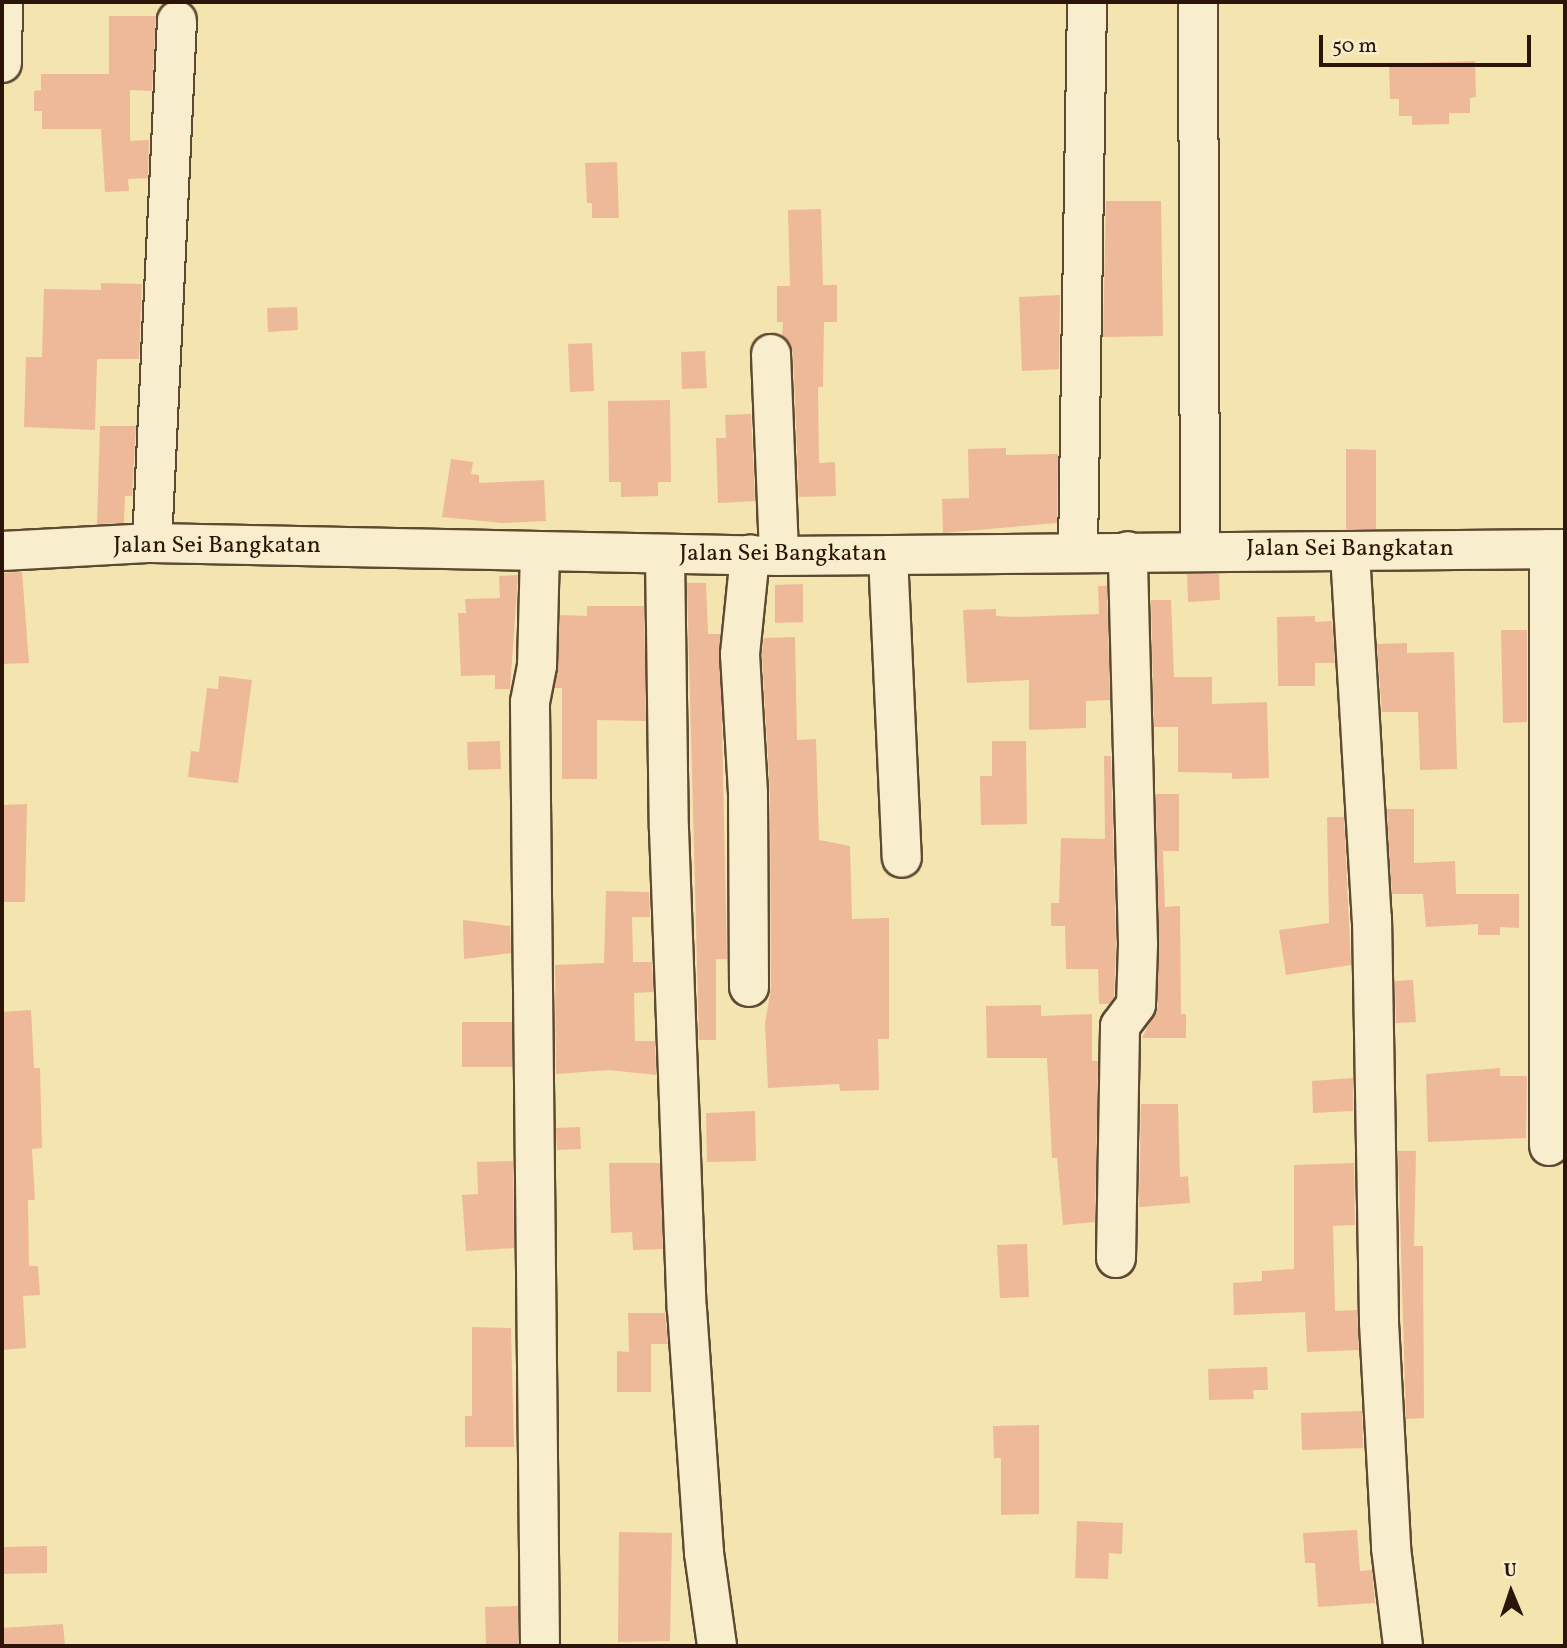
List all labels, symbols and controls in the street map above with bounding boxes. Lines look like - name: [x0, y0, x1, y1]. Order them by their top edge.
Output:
- scale bar: [1322, 21, 1534, 65]
- text: 50 m: [1332, 32, 1377, 61]
- street label: Jalan Sei Bangkatan: [113, 533, 321, 561]
- street label: Jalan Sei Bangkatan: [1246, 536, 1454, 564]
- street label: Jalan Sei Bangkatan: [679, 541, 887, 569]
- north arrow: [1476, 1557, 1546, 1627]
- text: U: [1503, 1558, 1517, 1584]

